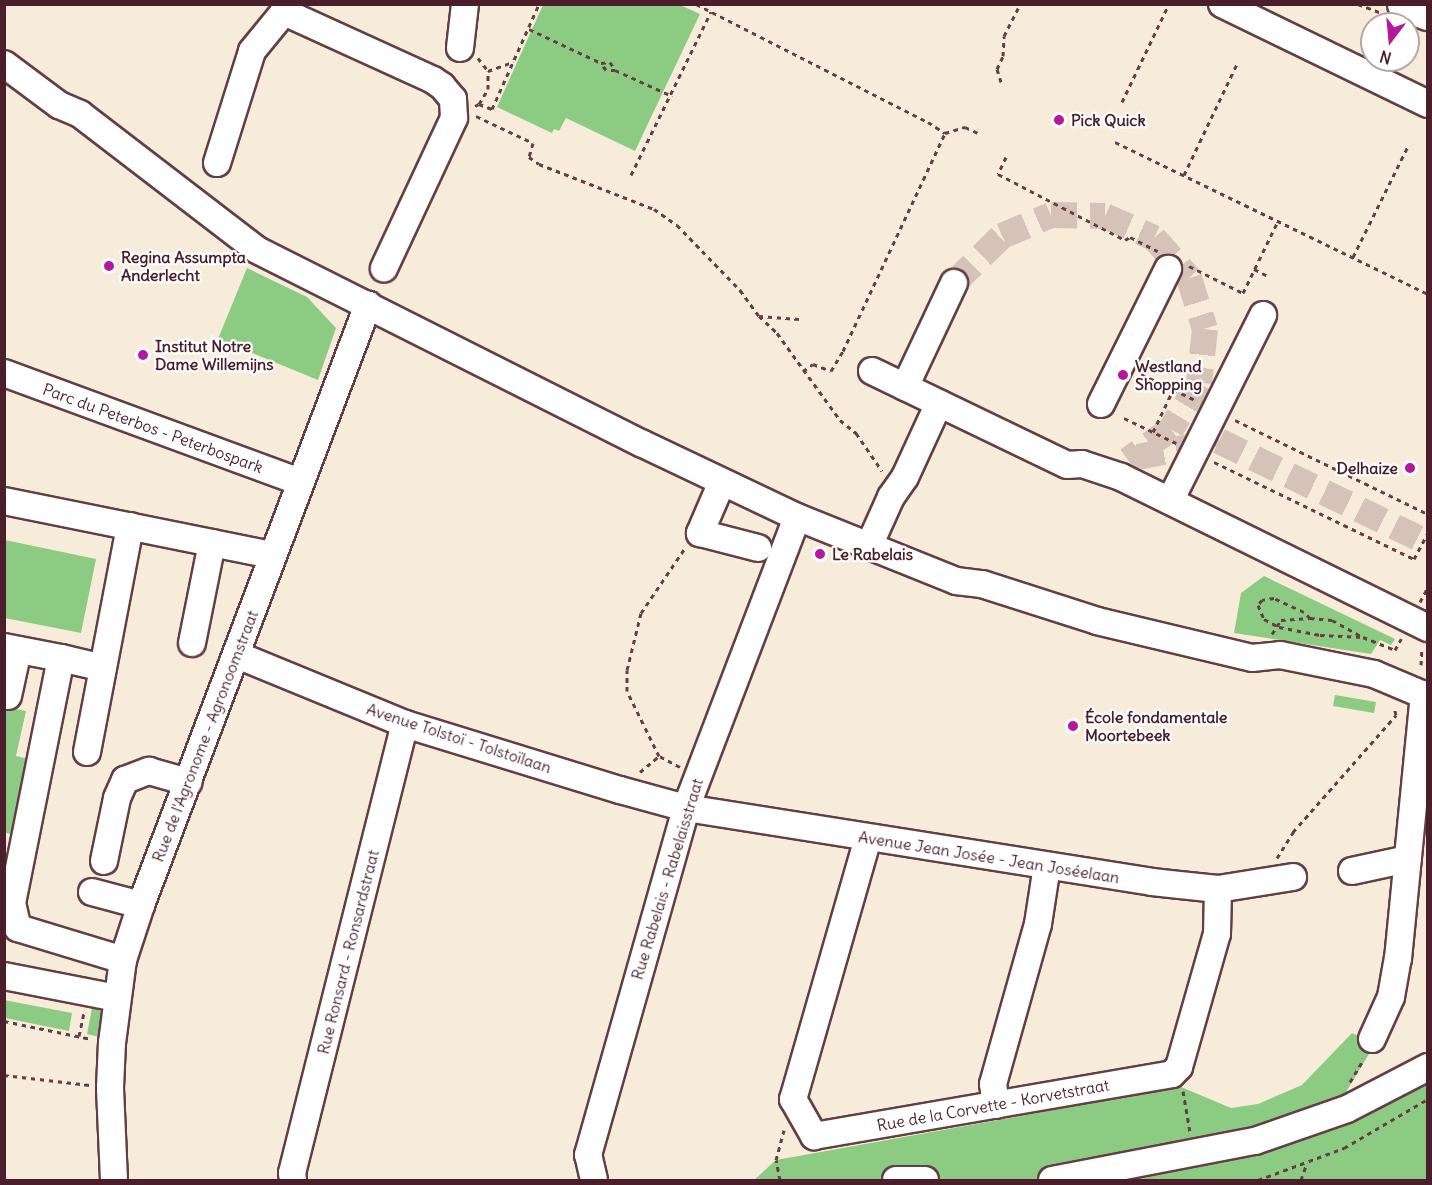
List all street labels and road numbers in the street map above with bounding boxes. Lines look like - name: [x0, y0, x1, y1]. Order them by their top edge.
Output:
- street label: Parc du Peterbos - Peterbospark: [40, 379, 266, 477]
- street label: Rue de l'Agronome - Agronoomstraat: [148, 607, 262, 865]
- street label: Avenue Tolstoï - Tolstoïlaan: [364, 699, 554, 777]
- street label: Rue Rabelais - Rabelaisstraat: [627, 776, 707, 982]
- street label: Avenue Jean Josée - Jean Joséelaan: [857, 827, 1121, 887]
- street label: Rue Ronsard - Ronsardstraat: [313, 848, 383, 1056]
- street label: Rue de la Corvette - Korvetstraat: [875, 1075, 1111, 1135]

